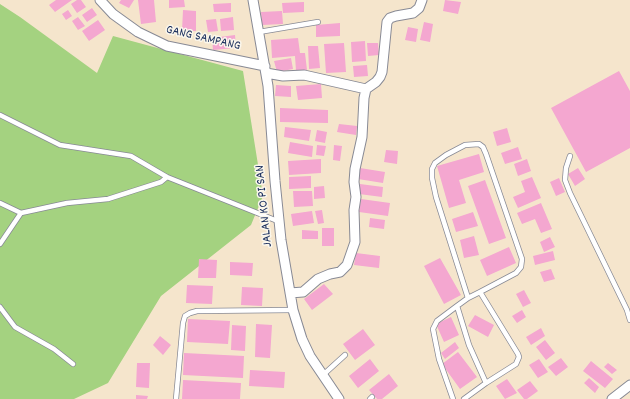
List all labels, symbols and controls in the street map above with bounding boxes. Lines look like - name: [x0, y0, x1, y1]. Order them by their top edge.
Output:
- street label: GANG SAMPANG: [164, 23, 242, 55]
- street label: JALAN KO PI SAN: [253, 164, 277, 248]

